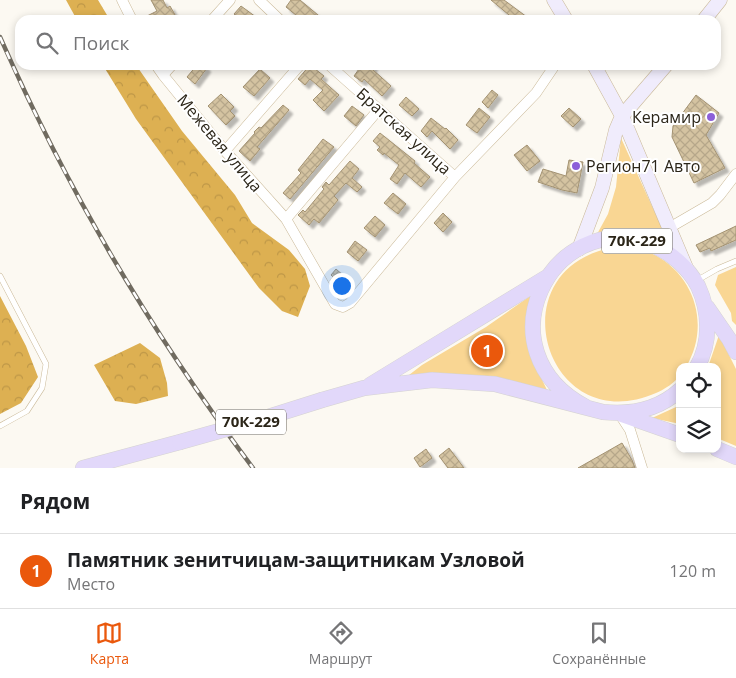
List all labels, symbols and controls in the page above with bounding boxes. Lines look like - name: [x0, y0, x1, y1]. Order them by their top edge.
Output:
- search box: [15, 15, 721, 70]
- icon: search: [33, 29, 61, 57]
- text: Поиск: [73, 30, 129, 56]
- street label: Братская улица: [352, 83, 456, 179]
- street label: Межевая улица: [173, 89, 267, 197]
- place label: Керамир: [632, 106, 701, 128]
- marker: Керамир: [705, 111, 717, 123]
- place label: Регион71 Авто: [586, 155, 700, 177]
- marker: Регион71 Авто: [570, 160, 582, 172]
- road number: 70К-229: [602, 228, 672, 254]
- your location: [329, 273, 355, 299]
- pin: 1: [471, 332, 503, 370]
- map controls: [676, 363, 721, 453]
- button: locate: [676, 363, 721, 408]
- button: layers: [676, 408, 721, 453]
- road number: 70К-229: [216, 410, 286, 434]
- text: Рядом: [20, 487, 90, 515]
- text: Памятник зенитчицам-защитникам Узловой: [67, 547, 525, 573]
- text: 1: [31, 560, 41, 582]
- text: 120 m: [670, 560, 716, 582]
- text: Место: [67, 573, 115, 595]
- tab: Карта: [90, 619, 129, 668]
- tab: Маршрут: [309, 619, 372, 668]
- tab: Сохранённые: [552, 619, 646, 668]

